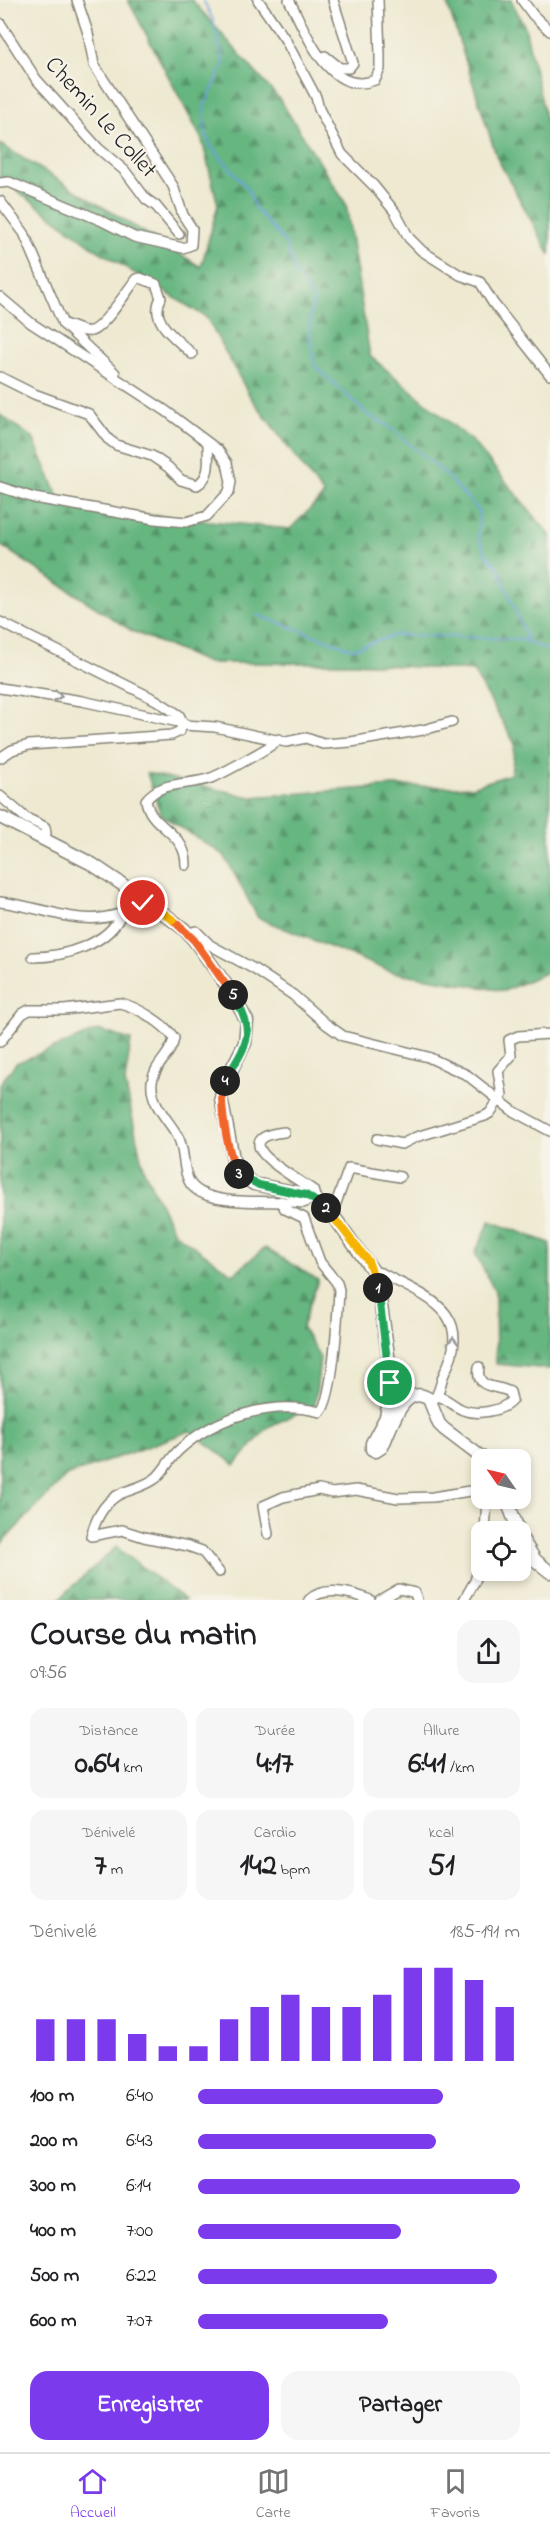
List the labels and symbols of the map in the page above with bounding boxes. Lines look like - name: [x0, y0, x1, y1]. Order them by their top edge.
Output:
- street label: Chemin Le Collet: [36, 49, 164, 187]
- one-way arrow: [53, 690, 62, 702]
- pin: [117, 877, 168, 928]
- pin: 5: [218, 980, 248, 1010]
- pin: 4: [210, 1066, 240, 1096]
- pin: 3: [224, 1159, 254, 1189]
- pin: 2: [311, 1193, 341, 1223]
- pin: 1: [363, 1273, 393, 1303]
- one-way arrow: [447, 1336, 459, 1345]
- pin: [364, 1357, 415, 1408]
- north arrow: [471, 1449, 531, 1509]

